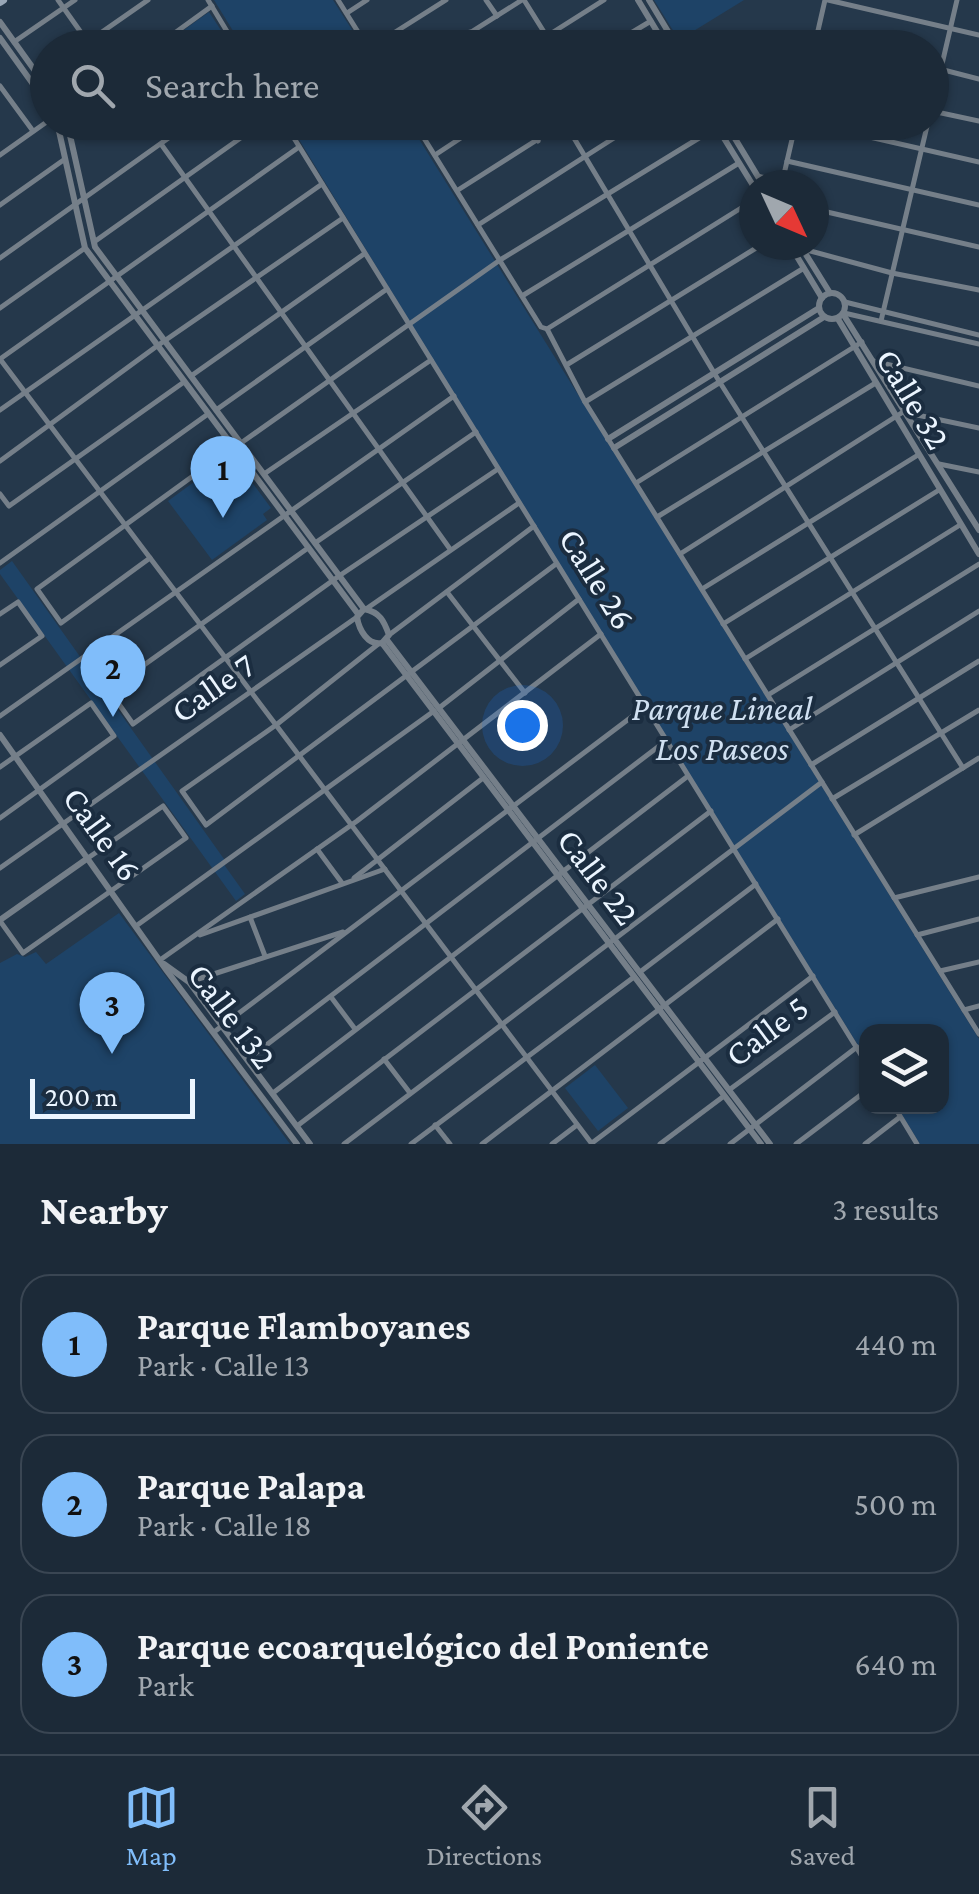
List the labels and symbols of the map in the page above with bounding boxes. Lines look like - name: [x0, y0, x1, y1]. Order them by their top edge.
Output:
- north arrow: [739, 170, 829, 260]
- street label: Calle 32: [868, 342, 958, 456]
- pin: 1: [190, 436, 256, 518]
- street label: Calle 26: [551, 521, 643, 637]
- pin: 2: [80, 634, 146, 717]
- street label: Calle 7: [164, 645, 262, 731]
- park label: Parque Lineal Los Paseos: [632, 689, 813, 768]
- your location: [497, 700, 548, 751]
- street label: Calle 16: [55, 779, 149, 889]
- street label: Calle 22: [549, 821, 647, 933]
- street label: Calle 132: [180, 956, 284, 1076]
- pin: 3: [80, 972, 144, 1054]
- street label: Calle 5: [718, 987, 816, 1075]
- scale bar: [30, 1074, 195, 1118]

